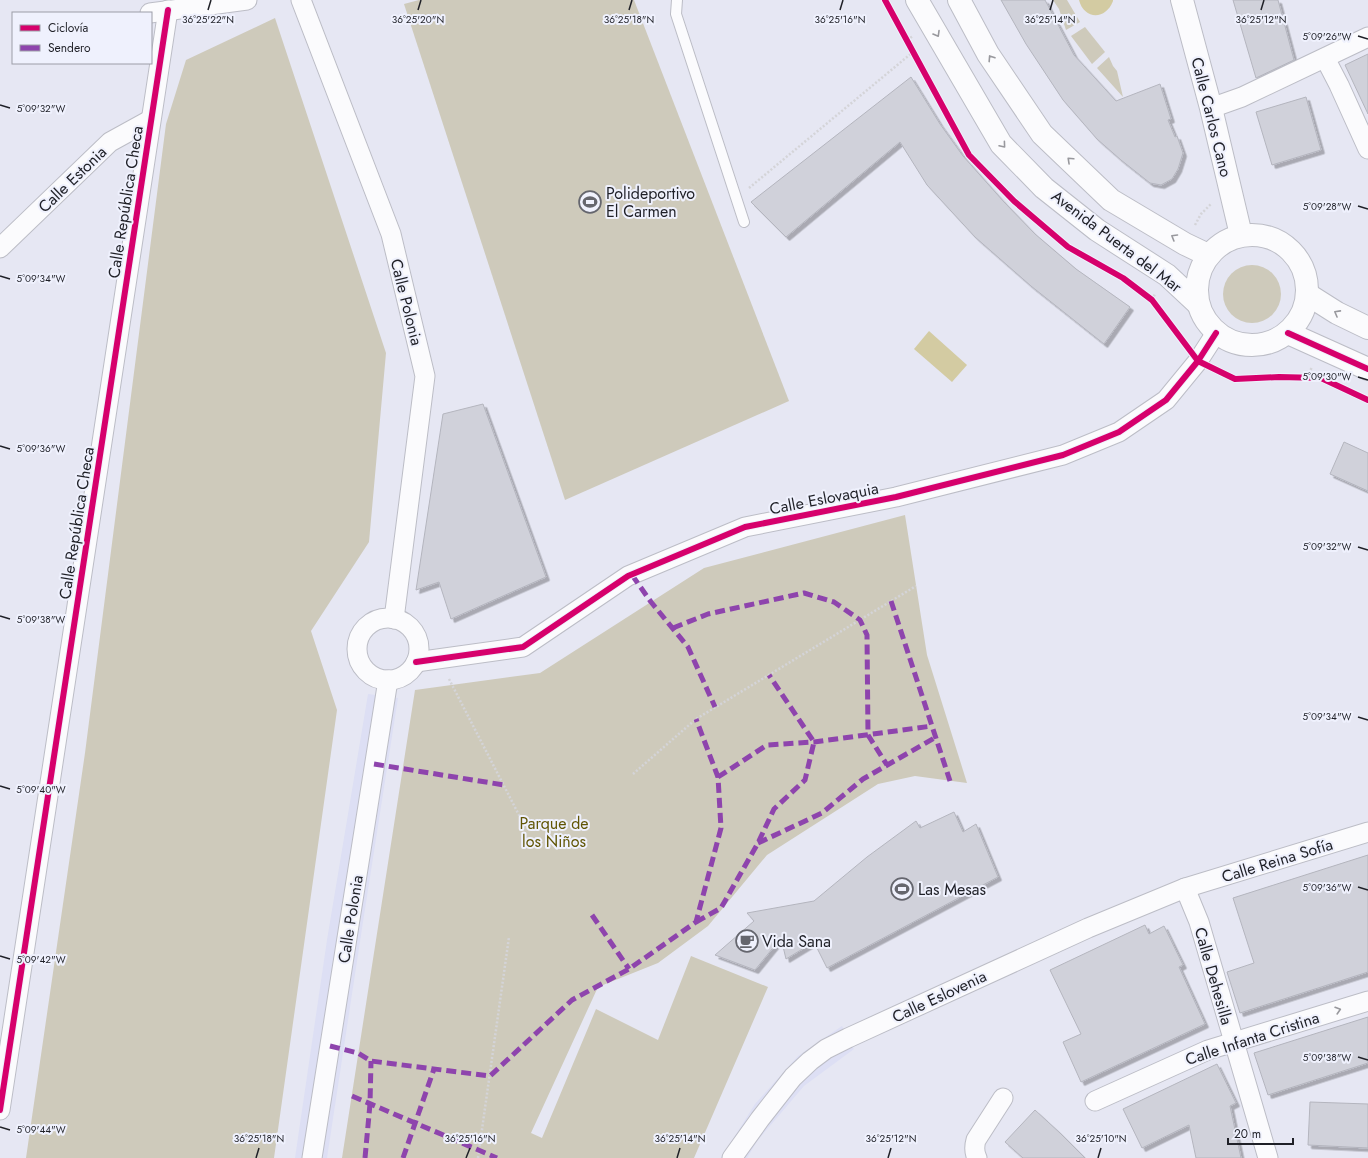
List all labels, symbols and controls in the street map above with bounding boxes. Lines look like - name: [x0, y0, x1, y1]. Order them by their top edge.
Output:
- legend: [12, 12, 152, 64]
- text: 36°25'22"N: [182, 12, 234, 27]
- text: 36°25'20"N: [392, 12, 444, 27]
- text: 36°25'18"N: [604, 12, 654, 27]
- text: 36°25'16"N: [815, 12, 865, 27]
- text: 36°25'14"N: [1025, 12, 1075, 27]
- text: 36°25'12"N: [1236, 12, 1286, 27]
- text: Ciclovía: [48, 19, 89, 37]
- text: 5°09'26"W: [1302, 29, 1352, 44]
- one-way arrow: [932, 30, 939, 37]
- text: Sendero: [48, 39, 91, 57]
- one-way arrow: [988, 55, 996, 62]
- street label: Calle Carlos Cano: [1186, 55, 1238, 180]
- text: 5°09'32"W: [17, 101, 65, 116]
- street label: Calle República Checa: [102, 124, 149, 280]
- street label: Calle Estonia: [33, 141, 112, 218]
- one-way arrow: [999, 141, 1006, 148]
- one-way arrow: [1067, 158, 1075, 165]
- place label: Polideportivo El Carmen: [606, 182, 695, 223]
- street label: Avenida Puerta del Mar: [1047, 185, 1187, 298]
- sports icon: Polideportivo El Carmen: [577, 189, 603, 215]
- text: 5°09'28"W: [1303, 199, 1351, 214]
- one-way arrow: [1171, 234, 1178, 242]
- street label: Calle Polonia: [385, 256, 428, 348]
- text: 5°09'34"W: [17, 271, 66, 286]
- one-way arrow: [1334, 310, 1341, 317]
- text: 5°09'30"W: [1302, 369, 1352, 384]
- text: 5°09'36"W: [17, 441, 65, 456]
- street label: Calle República Checa: [53, 445, 100, 601]
- street label: Calle Eslovaquia: [768, 477, 881, 520]
- text: 5°09'32"W: [1303, 539, 1351, 554]
- text: 5°09'38"W: [17, 612, 65, 627]
- text: 5°09'34"W: [1303, 709, 1352, 724]
- text: 5°09'40"W: [16, 782, 66, 797]
- park label: Parque de los Niños: [519, 812, 589, 853]
- street label: Calle Reina Sofía: [1219, 833, 1336, 888]
- street label: Calle Polonia: [332, 873, 369, 965]
- sports icon: Las Mesas: [889, 876, 915, 902]
- place label: Las Mesas: [918, 878, 986, 901]
- text: 5°09'36"W: [1303, 880, 1351, 895]
- street label: Calle Dehesilla: [1189, 925, 1238, 1028]
- cafe icon: Vida Sana: [734, 928, 760, 954]
- place label: Vida Sana: [762, 930, 831, 953]
- text: 5°09'42"W: [16, 952, 66, 967]
- street label: Calle Eslovenia: [888, 965, 990, 1028]
- street label: Calle Infanta Cristina: [1182, 1006, 1322, 1071]
- one-way arrow: [1334, 1006, 1341, 1015]
- text: 5°09'38"W: [1303, 1050, 1351, 1065]
- scale bar: [1228, 1120, 1293, 1146]
- text: 5°09'44"W: [16, 1122, 66, 1137]
- text: 20 m: [1234, 1125, 1261, 1143]
- text: 36°25'18"N: [234, 1131, 284, 1146]
- text: 36°25'16"N: [445, 1131, 495, 1146]
- text: 36°25'14"N: [655, 1131, 705, 1146]
- text: 36°25'12"N: [866, 1131, 916, 1146]
- text: 36°25'10"N: [1075, 1131, 1127, 1146]

